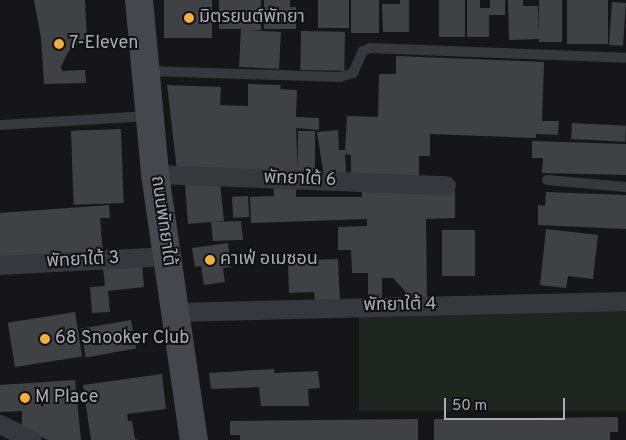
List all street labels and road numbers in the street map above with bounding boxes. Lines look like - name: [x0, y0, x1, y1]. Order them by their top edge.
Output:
- street label: พัทยาใต้ 6: [263, 168, 337, 192]
- street label: ถนนพัทยาใต้: [145, 175, 179, 267]
- street label: พัทยาใต้ 3: [46, 248, 120, 274]
- street label: พัทยาใต้ 4: [363, 295, 437, 317]

